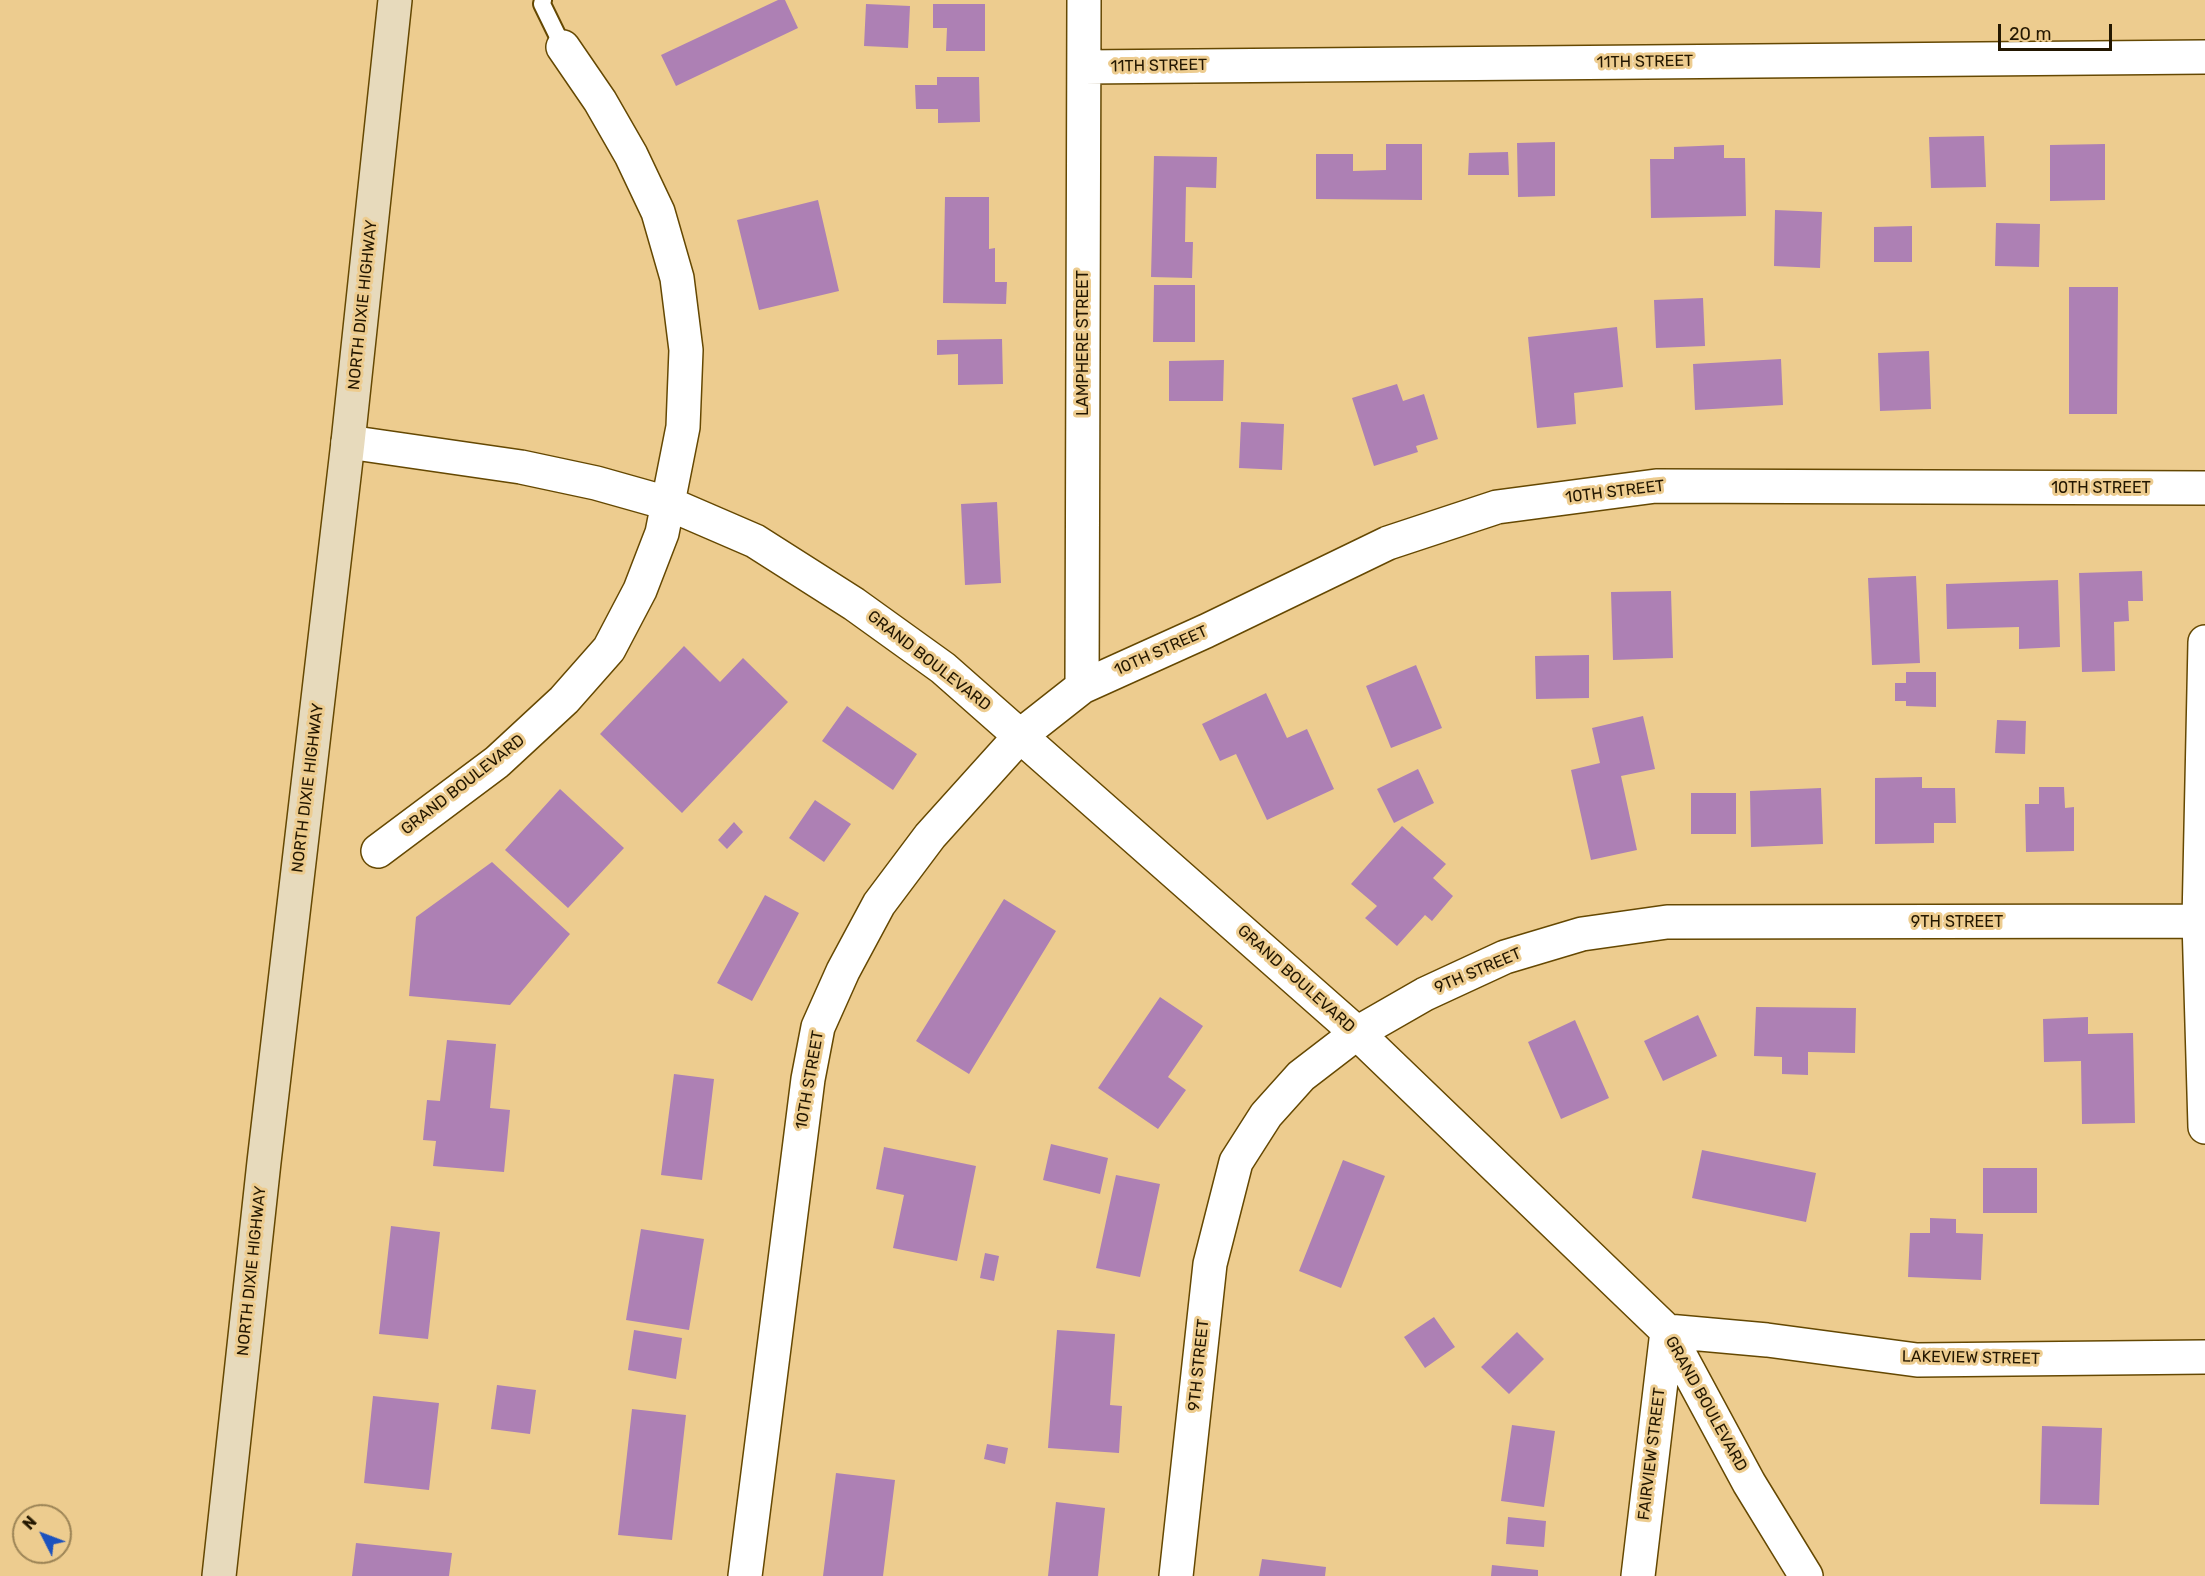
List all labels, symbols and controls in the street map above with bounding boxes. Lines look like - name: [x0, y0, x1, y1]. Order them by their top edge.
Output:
- scale bar: [2001, 12, 2115, 50]
- text: 20 m: [2009, 23, 2051, 45]
- street label: 11TH STREET: [1597, 52, 1693, 72]
- street label: 11TH STREET: [1111, 56, 1207, 76]
- street label: NORTH DIXIE HIGHWAY: [345, 219, 381, 391]
- street label: LAMPHERE STREET: [1073, 270, 1093, 416]
- street label: 10TH STREET: [1564, 476, 1666, 508]
- street label: 10TH STREET: [2051, 478, 2151, 498]
- street label: GRAND BOULEVARD: [863, 607, 995, 715]
- street label: 10TH STREET: [1112, 622, 1210, 680]
- street label: NORTH DIXIE HIGHWAY: [288, 702, 328, 874]
- street label: GRAND BOULEVARD: [397, 731, 529, 839]
- street label: 9TH STREET: [1911, 912, 2003, 932]
- street label: GRAND BOULEVARD: [1233, 921, 1359, 1037]
- street label: 9TH STREET: [1432, 944, 1524, 998]
- street label: 10TH STREET: [792, 1029, 828, 1131]
- street label: NORTH DIXIE HIGHWAY: [234, 1185, 270, 1357]
- street label: 9TH STREET: [1185, 1318, 1213, 1412]
- street label: GRAND BOULEVARD: [1661, 1333, 1751, 1475]
- street label: LAKEVIEW STREET: [1902, 1347, 2040, 1369]
- street label: FAIRVIEW STREET: [1634, 1387, 1670, 1521]
- north arrow: [12, 1504, 72, 1564]
- text: N: [19, 1512, 41, 1534]

